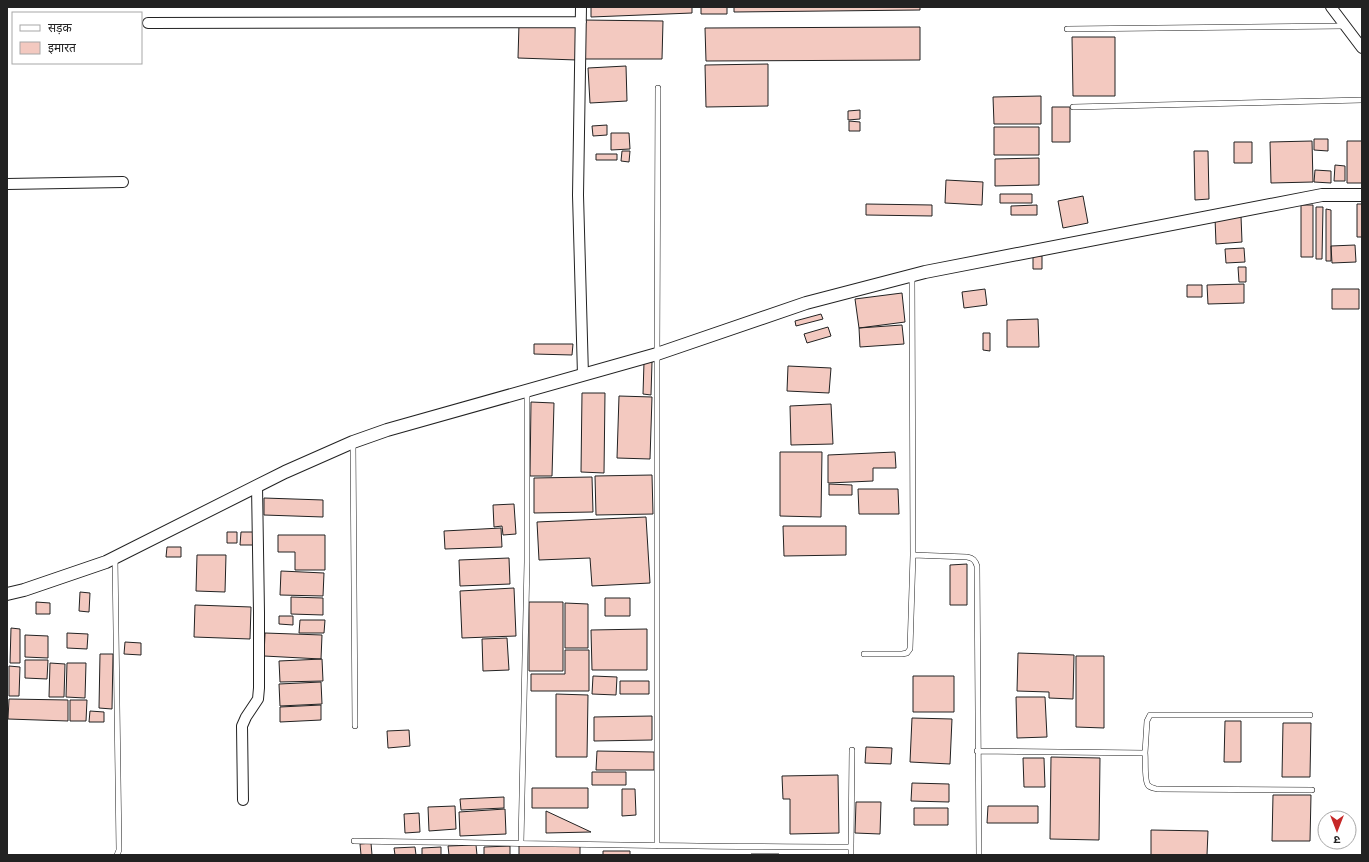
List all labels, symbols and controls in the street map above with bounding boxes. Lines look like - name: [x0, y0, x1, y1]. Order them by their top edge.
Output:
- legend: [12, 12, 142, 64]
- text: सड़क: [48, 20, 73, 35]
- text: इमारत: [48, 40, 77, 55]
- north arrow: [1317, 810, 1357, 850]
- text: उ: [1333, 834, 1340, 847]

